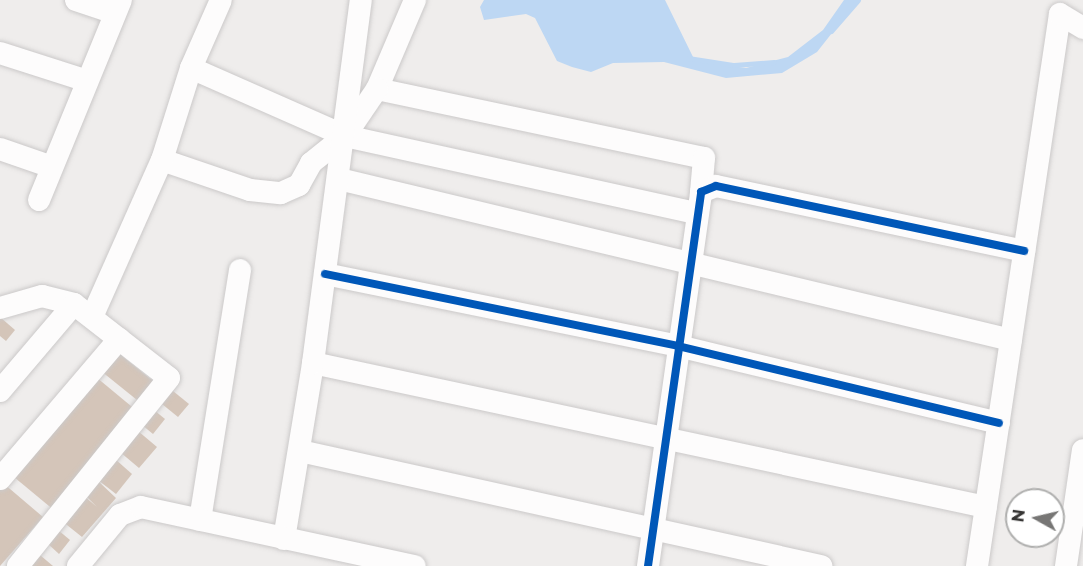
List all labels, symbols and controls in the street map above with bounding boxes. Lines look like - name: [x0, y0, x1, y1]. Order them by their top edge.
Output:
- north arrow: [1005, 488, 1065, 548]
- text: N: [1008, 508, 1029, 523]

